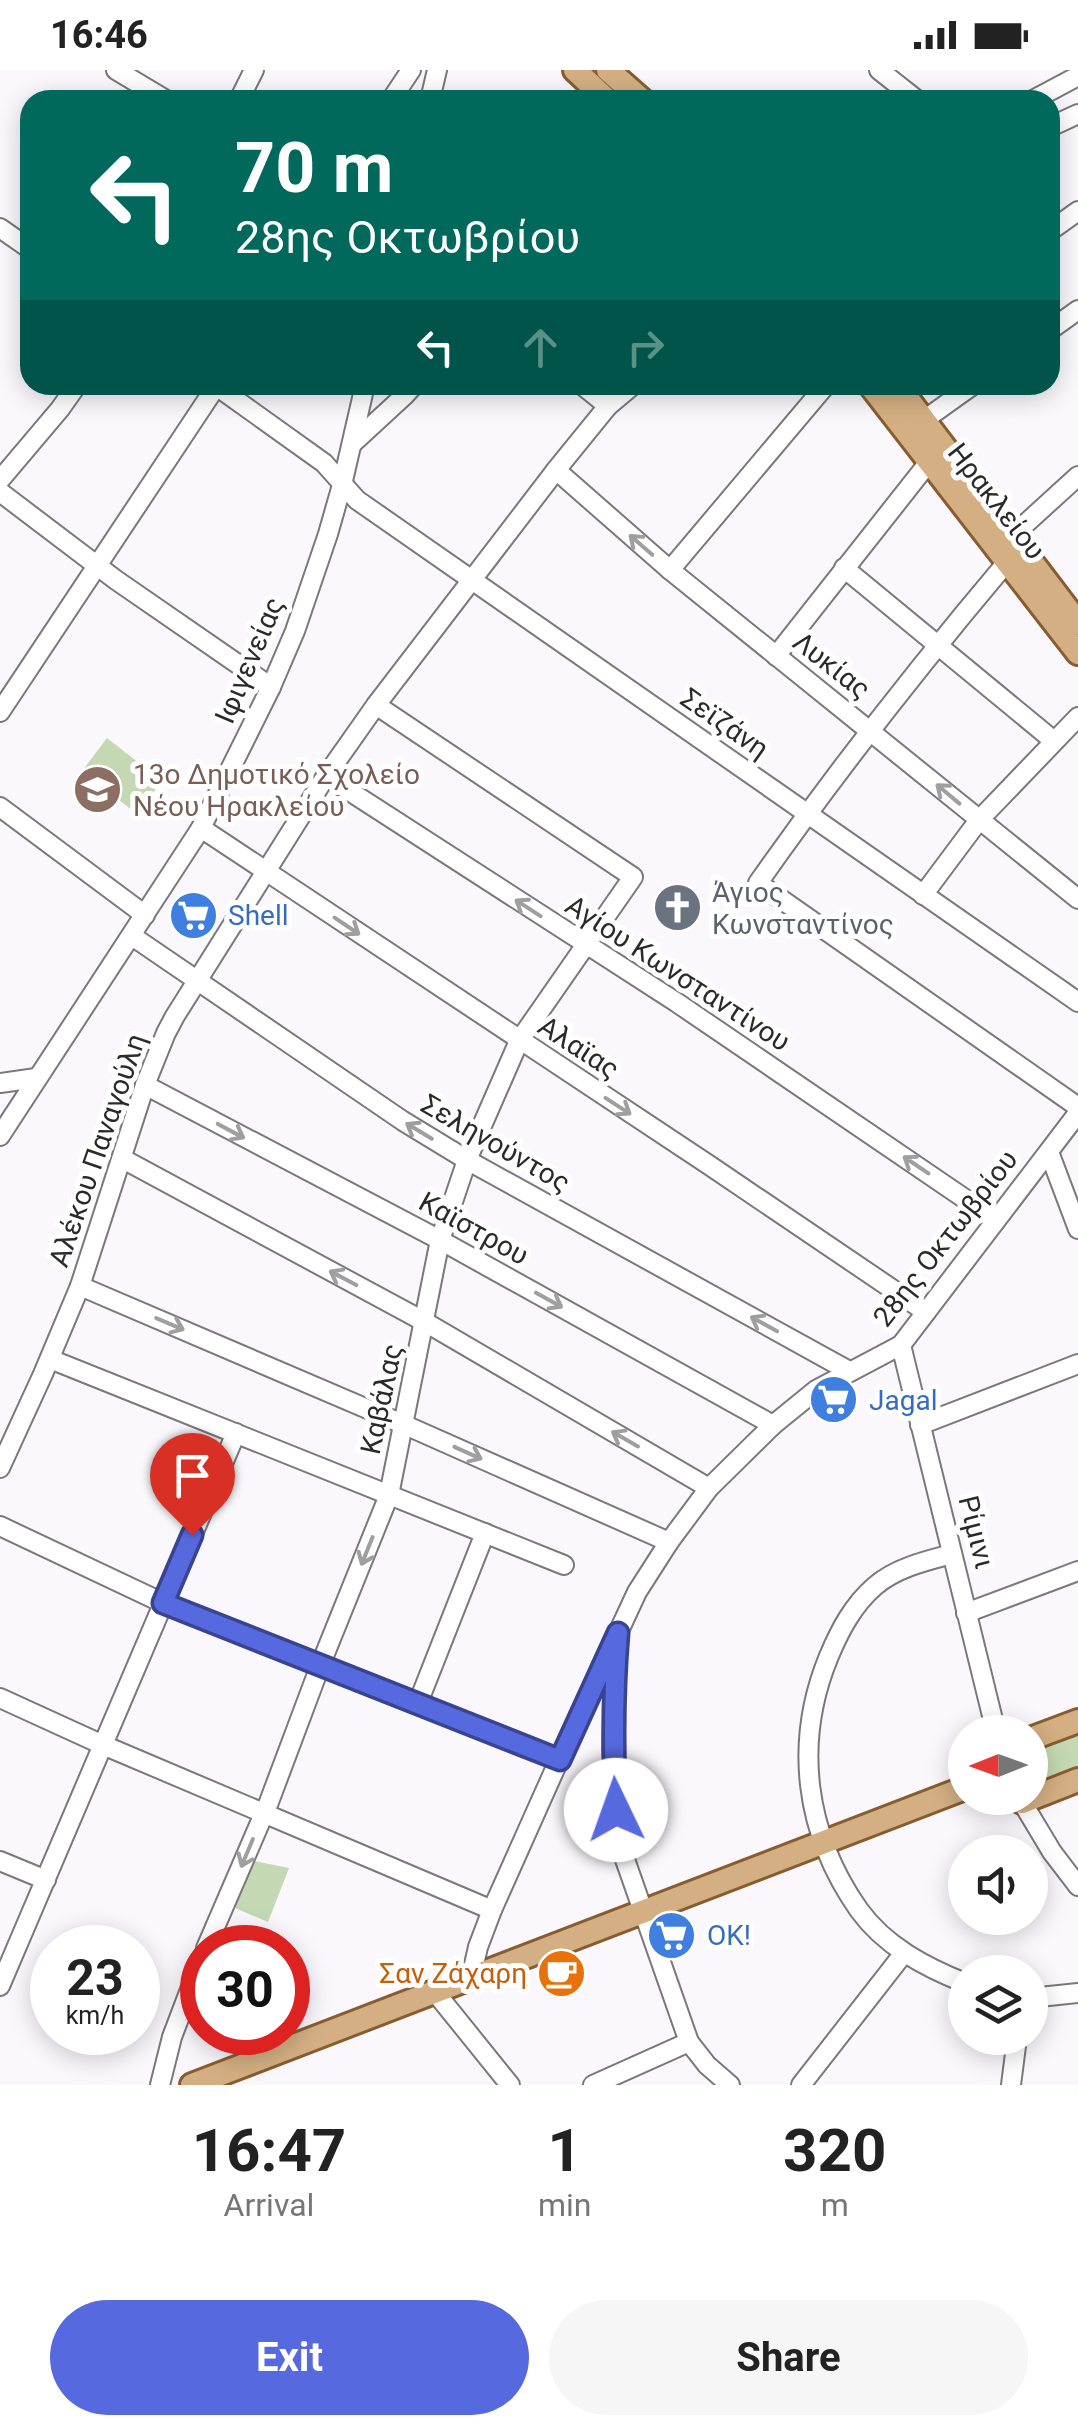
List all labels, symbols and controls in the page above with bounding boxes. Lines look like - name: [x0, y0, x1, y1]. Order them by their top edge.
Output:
- text: 16:46: [50, 13, 148, 57]
- text: 70 m: [235, 127, 393, 209]
- icon: left: [70, 130, 200, 260]
- text: 28ης Οκτωβρίου: [235, 211, 580, 264]
- icon: left: [408, 320, 463, 375]
- icon: ahead: [513, 320, 568, 375]
- icon: right: [618, 320, 673, 375]
- street label: Ηρακλείου: [941, 437, 1052, 566]
- one-way arrow: [629, 533, 654, 556]
- street label: Ιφιγενείας: [208, 592, 291, 728]
- street label: Λυκίας: [786, 625, 877, 706]
- street label: Σεϊζάνη: [675, 681, 775, 765]
- place label: 13ο Δημοτικό Σχολείο Νέου Ηρακλείου: [133, 758, 420, 823]
- school or university icon: 13ο Δημοτικό Σχολείο Νέου Ηρακλείου: [72, 764, 124, 816]
- one-way arrow: [935, 783, 961, 805]
- place label: Άγιος Κωνσταντίνος: [712, 876, 894, 941]
- church icon: Άγιος Κωνσταντίνος: [651, 882, 703, 934]
- supermarket icon: Shell: [167, 889, 219, 941]
- street label: Αγίου Κωνσταντίνου: [559, 889, 796, 1058]
- one-way arrow: [515, 898, 543, 919]
- place label: Shell: [228, 899, 289, 932]
- one-way arrow: [332, 916, 360, 937]
- street label: Αλαϊας: [532, 1009, 625, 1086]
- street label: Αλέκου Παναγούλη: [42, 1029, 153, 1271]
- street label: Σεληνούντος: [416, 1088, 576, 1199]
- one-way arrow: [603, 1095, 631, 1116]
- one-way arrow: [405, 1121, 434, 1141]
- one-way arrow: [216, 1122, 246, 1141]
- street label: 28ης Οκτωβρίου: [866, 1144, 1024, 1333]
- one-way arrow: [902, 1155, 930, 1176]
- street label: Καϊστρου: [413, 1185, 534, 1272]
- one-way arrow: [329, 1267, 358, 1287]
- one-way arrow: [533, 1291, 563, 1311]
- one-way arrow: [749, 1313, 779, 1333]
- one-way arrow: [154, 1316, 184, 1334]
- street label: Καβάλας: [354, 1341, 409, 1457]
- supermarket icon: Jagal: [808, 1374, 860, 1426]
- place label: Jagal: [869, 1384, 937, 1417]
- one-way arrow: [611, 1429, 640, 1449]
- pin: [150, 1433, 235, 1536]
- one-way arrow: [452, 1444, 482, 1463]
- icon: arrive: [165, 1448, 220, 1503]
- street label: Ρίμινι: [952, 1492, 1001, 1572]
- one-way arrow: [356, 1535, 374, 1566]
- north arrow: [948, 1715, 1048, 1815]
- map controls: [948, 1715, 1048, 2055]
- position arrow: [564, 1758, 668, 1862]
- button: sound: [948, 1835, 1048, 1935]
- one-way arrow: [237, 1837, 255, 1868]
- supermarket icon: OK!: [646, 1909, 698, 1961]
- place label: OK!: [707, 1919, 751, 1952]
- speed limit sign: 30: [180, 1925, 310, 2055]
- cafe icon: Σαν Ζάχαρη: [536, 1947, 588, 1999]
- text: 23: [66, 1949, 124, 2007]
- button: layers: [948, 1955, 1048, 2055]
- place label: Σαν Ζάχαρη: [379, 1957, 527, 1990]
- text: km/h: [66, 2001, 124, 2030]
- text: 16:47: [192, 2115, 346, 2186]
- text: 1: [547, 2115, 582, 2186]
- text: 320: [783, 2115, 886, 2186]
- text: Arrival: [224, 2186, 314, 2224]
- text: min: [538, 2186, 591, 2224]
- text: m: [821, 2186, 849, 2224]
- button: Exit: [50, 2300, 529, 2415]
- button: Share: [549, 2300, 1028, 2415]

